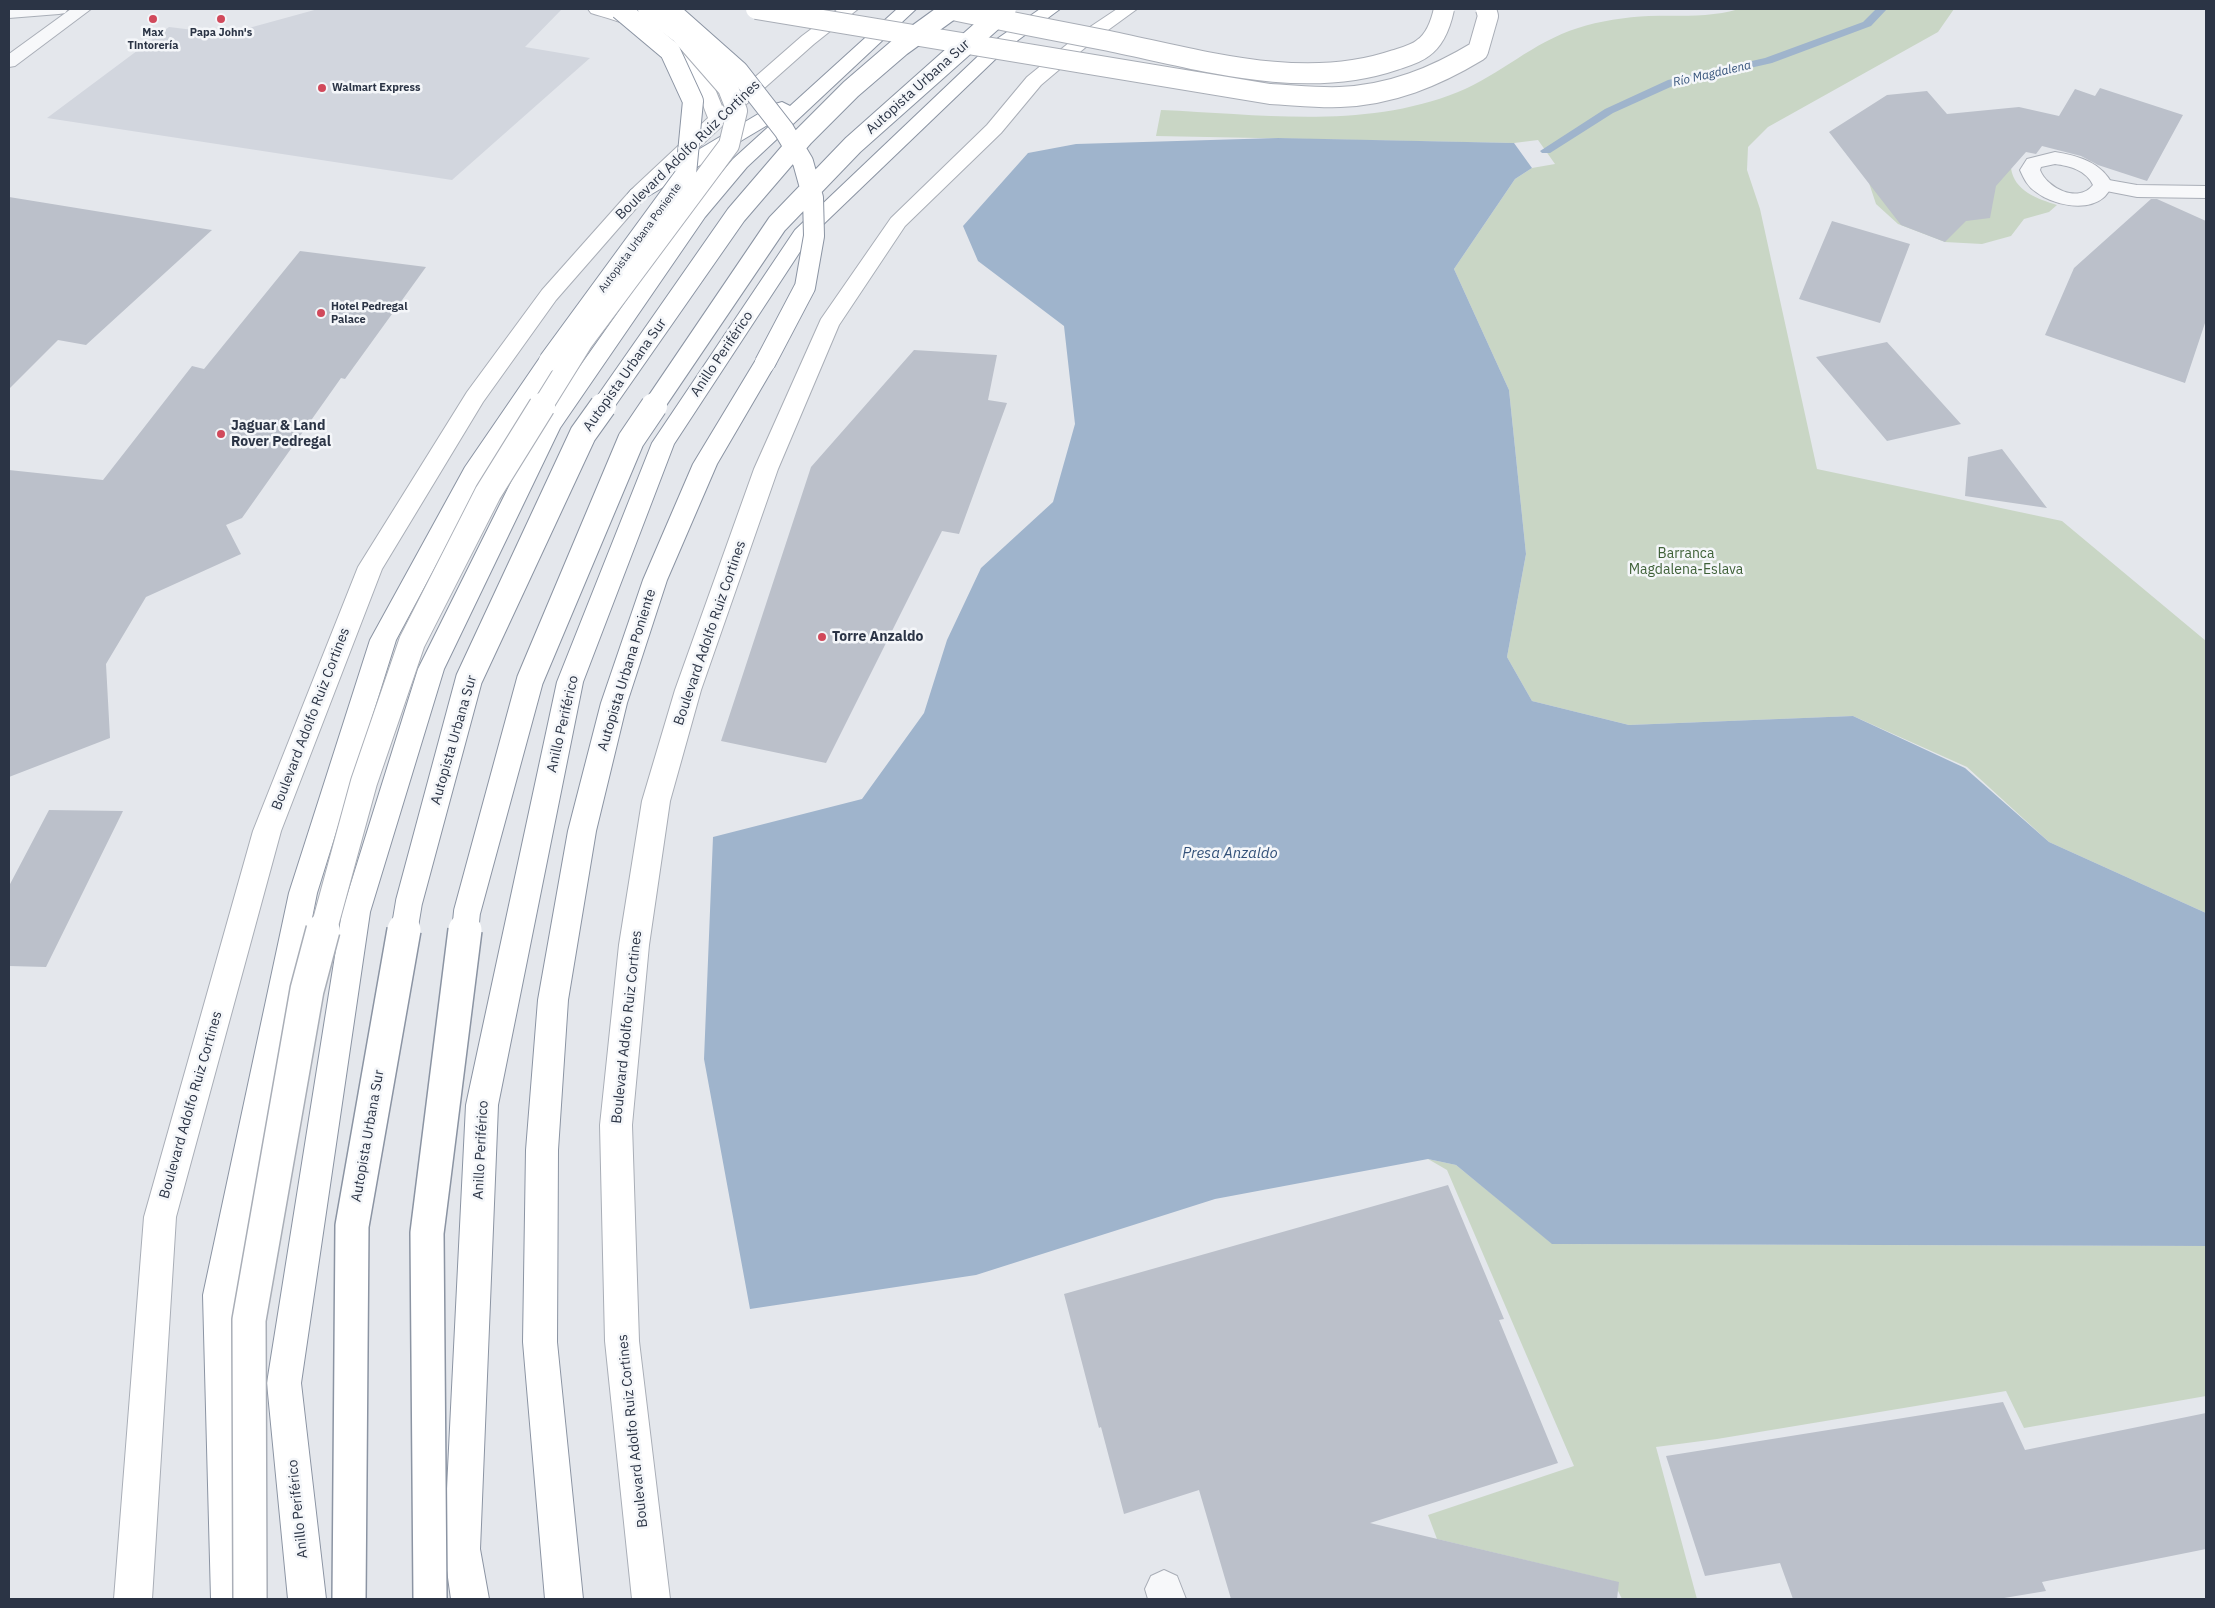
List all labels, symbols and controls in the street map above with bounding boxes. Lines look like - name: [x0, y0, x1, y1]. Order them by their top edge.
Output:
- marker: Max Tintorería: [147, 13, 159, 25]
- marker: Papa John's: [215, 13, 227, 25]
- place label: Max Tintorería: [128, 26, 178, 52]
- place label: Papa John's: [190, 26, 252, 40]
- street label: Autopista Urbana Sur: [863, 36, 973, 138]
- water label: Río Magdalena: [1672, 58, 1752, 90]
- street label: Boulevard Adolfo Ruiz Cortines: [612, 77, 764, 223]
- place label: Walmart Express: [332, 81, 420, 95]
- marker: Walmart Express: [316, 82, 328, 94]
- street label: Autopista Urbana Poniente: [596, 181, 684, 295]
- place label: Hotel Pedregal Palace: [331, 300, 407, 326]
- marker: Hotel Pedregal Palace: [315, 307, 327, 319]
- street label: Anillo Periférico: [687, 308, 757, 400]
- street label: Autopista Urbana Sur: [580, 315, 670, 435]
- place label: Jaguar & Land Rover Pedregal: [231, 418, 331, 451]
- marker: Jaguar & Land Rover Pedregal: [215, 428, 227, 440]
- street label: Boulevard Adolfo Ruiz Cortines: [670, 538, 750, 728]
- park label: Barranca Magdalena-Eslava: [1629, 546, 1743, 578]
- street label: Autopista Urbana Poniente: [594, 587, 660, 753]
- street label: Boulevard Adolfo Ruiz Cortines: [268, 625, 354, 813]
- place label: Torre Anzaldo: [832, 629, 923, 645]
- marker: Torre Anzaldo: [816, 631, 828, 643]
- street label: Autopista Urbana Sur: [427, 673, 481, 807]
- street label: Anillo Periférico: [544, 674, 582, 774]
- water label: Presa Anzaldo: [1182, 845, 1278, 863]
- street label: Boulevard Adolfo Ruiz Cortines: [608, 930, 646, 1124]
- street label: Boulevard Adolfo Ruiz Cortines: [156, 1009, 226, 1201]
- street label: Autopista Urbana Sur: [348, 1069, 388, 1203]
- street label: Anillo Periférico: [470, 1100, 492, 1200]
- street label: Boulevard Adolfo Ruiz Cortines: [614, 1334, 652, 1528]
- street label: Anillo Periférico: [284, 1459, 312, 1559]

